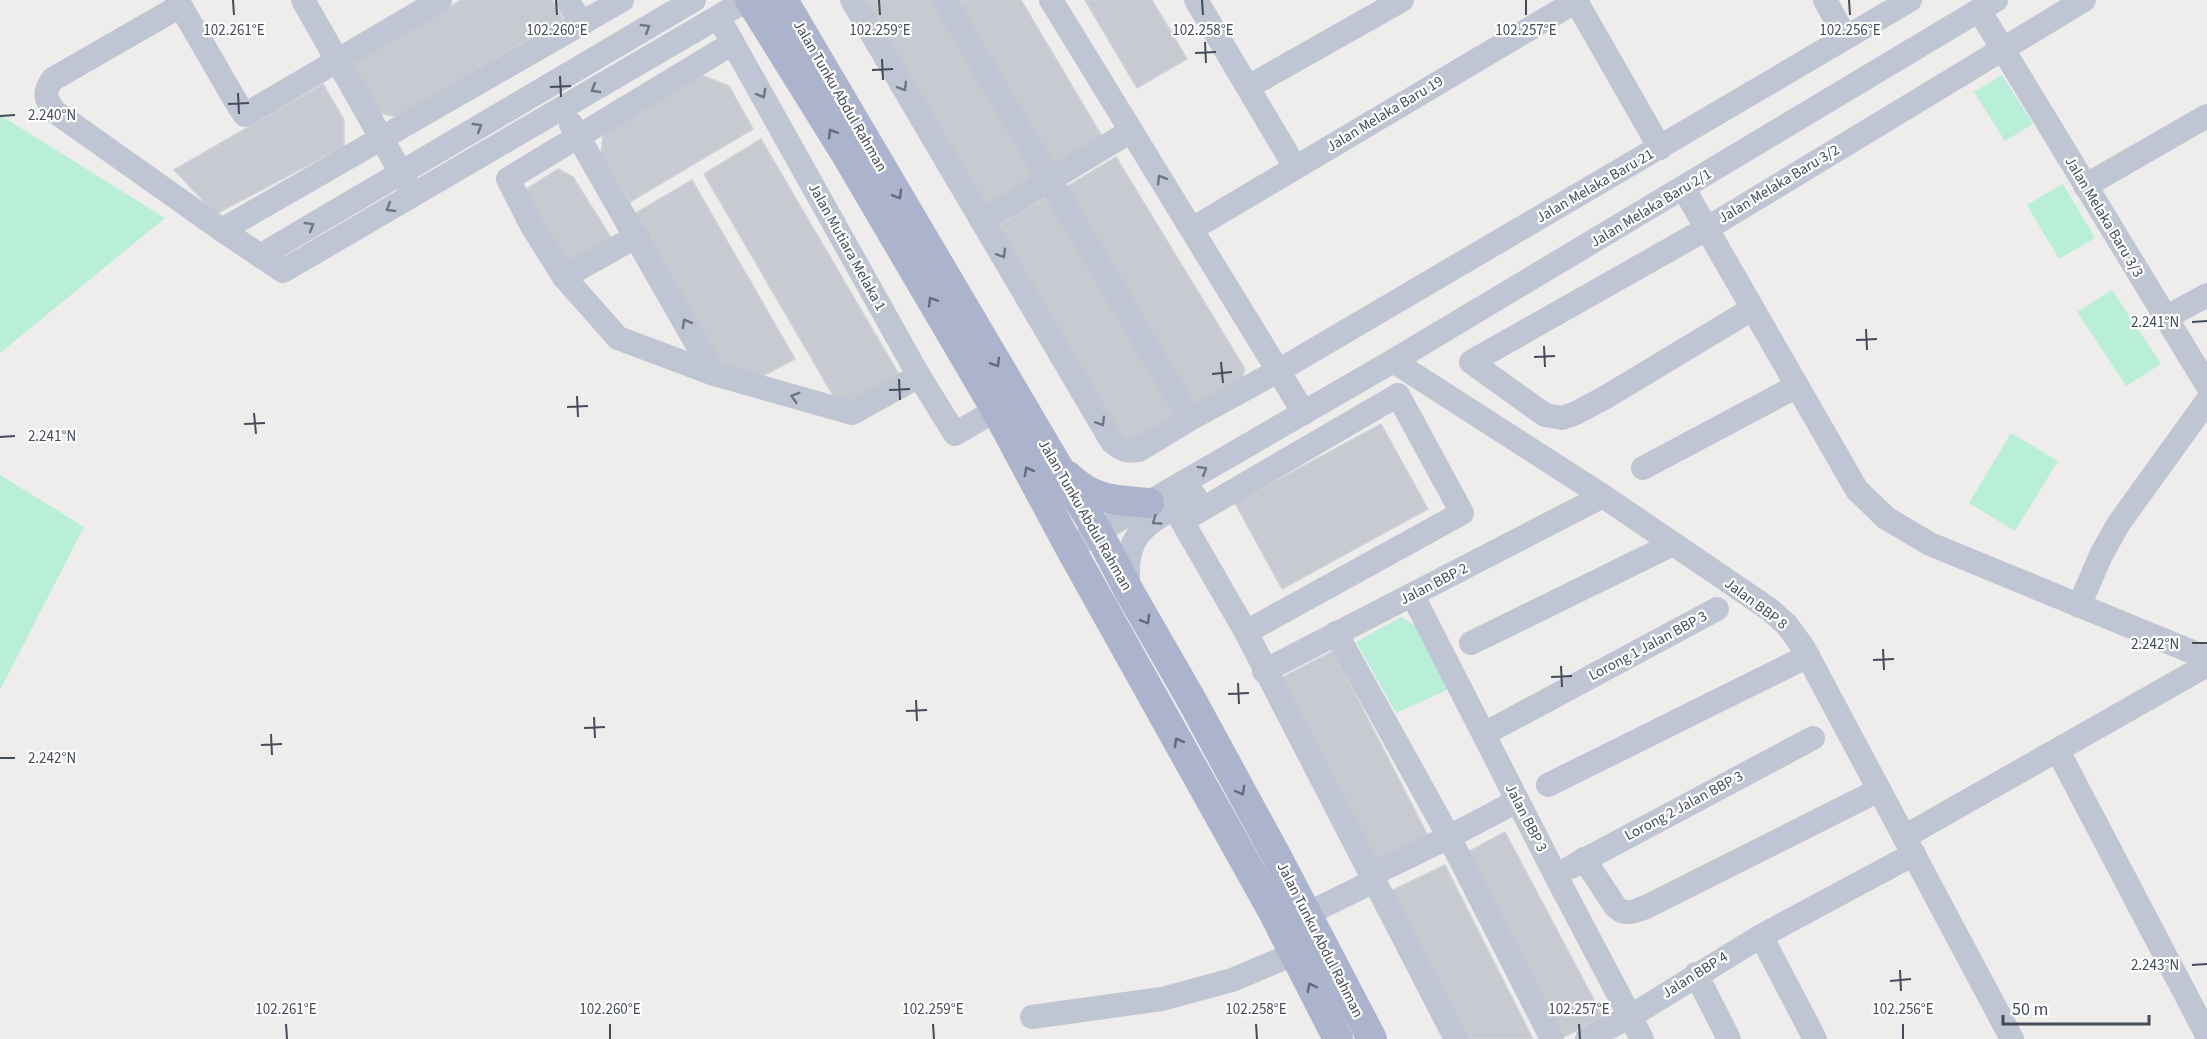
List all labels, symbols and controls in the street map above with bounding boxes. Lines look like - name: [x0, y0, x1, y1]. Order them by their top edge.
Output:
- street label: Jalan Tunku Abdul Rahman: [788, 16, 892, 176]
- text: 102.261°E: [203, 20, 265, 41]
- text: 102.260°E: [526, 20, 588, 41]
- text: 102.259°E: [849, 20, 911, 41]
- text: 102.258°E: [1172, 20, 1234, 41]
- text: 102.257°E: [1495, 20, 1557, 41]
- text: 102.256°E: [1819, 20, 1881, 41]
- one-way arrow: [640, 24, 651, 35]
- street label: Jalan Melaka Baru 19: [1323, 71, 1447, 157]
- one-way arrow: [895, 80, 907, 91]
- one-way arrow: [591, 82, 601, 93]
- one-way arrow: [755, 88, 766, 98]
- text: 2.240°N: [28, 105, 76, 126]
- one-way arrow: [472, 123, 482, 134]
- one-way arrow: [829, 129, 840, 140]
- street label: Jalan Melaka Baru 3/2: [1715, 140, 1843, 228]
- street label: Jalan Melaka Baru 21: [1532, 144, 1658, 228]
- street label: Jalan Melaka Baru 3/3: [2060, 153, 2148, 281]
- street label: Jalan Melaka Baru 2/1: [1587, 164, 1715, 252]
- one-way arrow: [1156, 175, 1168, 185]
- street label: Jalan Mutiara Melaka 1: [803, 179, 891, 315]
- one-way arrow: [891, 189, 902, 199]
- one-way arrow: [386, 201, 397, 213]
- one-way arrow: [304, 222, 314, 233]
- one-way arrow: [995, 248, 1006, 258]
- one-way arrow: [928, 297, 939, 307]
- text: 2.241°N: [2131, 312, 2179, 333]
- one-way arrow: [682, 319, 693, 330]
- one-way arrow: [989, 357, 1001, 367]
- one-way arrow: [791, 392, 801, 405]
- one-way arrow: [1094, 416, 1105, 426]
- text: 2.241°N: [28, 426, 76, 447]
- street label: Jalan Tunku Abdul Rahman: [1033, 435, 1137, 595]
- one-way arrow: [1024, 466, 1035, 477]
- one-way arrow: [1197, 466, 1207, 478]
- one-way arrow: [1151, 513, 1162, 524]
- street label: Jalan BBP 2: [1396, 558, 1472, 610]
- street label: Jalan BBP 8: [1720, 573, 1792, 635]
- street label: Lorong 1 Jalan BBP 3: [1585, 606, 1711, 686]
- one-way arrow: [1139, 614, 1150, 624]
- text: 2.242°N: [2131, 634, 2179, 655]
- one-way arrow: [1174, 738, 1185, 748]
- text: 2.242°N: [28, 748, 76, 769]
- street label: Lorong 2 Jalan BBP 3: [1621, 766, 1747, 846]
- street label: Jalan BBP 3: [1500, 780, 1552, 856]
- one-way arrow: [1234, 784, 1245, 795]
- street label: Jalan Tunku Abdul Rahman: [1272, 859, 1368, 1021]
- street label: Jalan BBP 4: [1658, 946, 1732, 1003]
- text: 2.243°N: [2131, 955, 2179, 976]
- one-way arrow: [1307, 983, 1318, 993]
- scale bar: [2003, 988, 2148, 1026]
- text: 50 m: [2012, 997, 2048, 1022]
- text: 102.261°E: [255, 999, 317, 1020]
- text: 102.260°E: [579, 999, 641, 1020]
- text: 102.259°E: [902, 999, 964, 1020]
- text: 102.258°E: [1225, 999, 1287, 1020]
- text: 102.257°E: [1548, 999, 1610, 1020]
- text: 102.256°E: [1872, 999, 1934, 1020]

